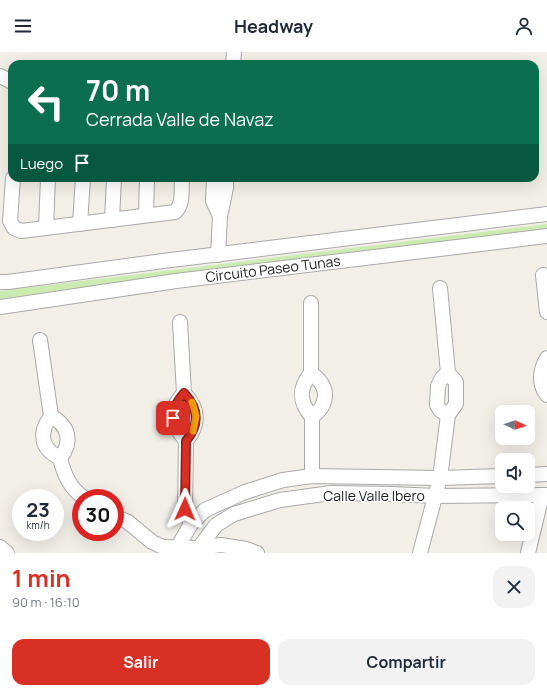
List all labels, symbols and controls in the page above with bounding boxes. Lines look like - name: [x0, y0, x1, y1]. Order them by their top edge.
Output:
- text: Headway: [234, 14, 313, 38]
- icon: menu: [12, 15, 34, 37]
- icon: person: [513, 15, 535, 37]
- text: 70 m: [86, 71, 150, 109]
- icon: left: [20, 76, 72, 128]
- text: Cerrada Valle de Navaz: [86, 107, 274, 131]
- icon: arrive: [71, 152, 93, 174]
- text: Luego: [20, 153, 63, 174]
- street label: Circuito Paseo Tunas: [204, 251, 342, 286]
- pin: [156, 401, 190, 435]
- north arrow: [495, 405, 535, 445]
- map controls: [495, 405, 535, 541]
- icon: arrive: [162, 407, 184, 429]
- button: sound: [495, 453, 535, 493]
- street label: Calle Valle Ibero: [323, 486, 425, 505]
- position arrow: [164, 488, 206, 530]
- speed limit sign: 30: [72, 489, 124, 541]
- text: 23: [26, 496, 50, 523]
- button: search: [495, 501, 535, 541]
- text: km/h: [26, 518, 50, 532]
- text: 1 min: [12, 561, 71, 594]
- button: close: [493, 566, 535, 608]
- text: 90 m · 16:10: [12, 593, 80, 611]
- button: Salir: [12, 639, 270, 685]
- button: Compartir: [278, 639, 535, 685]

